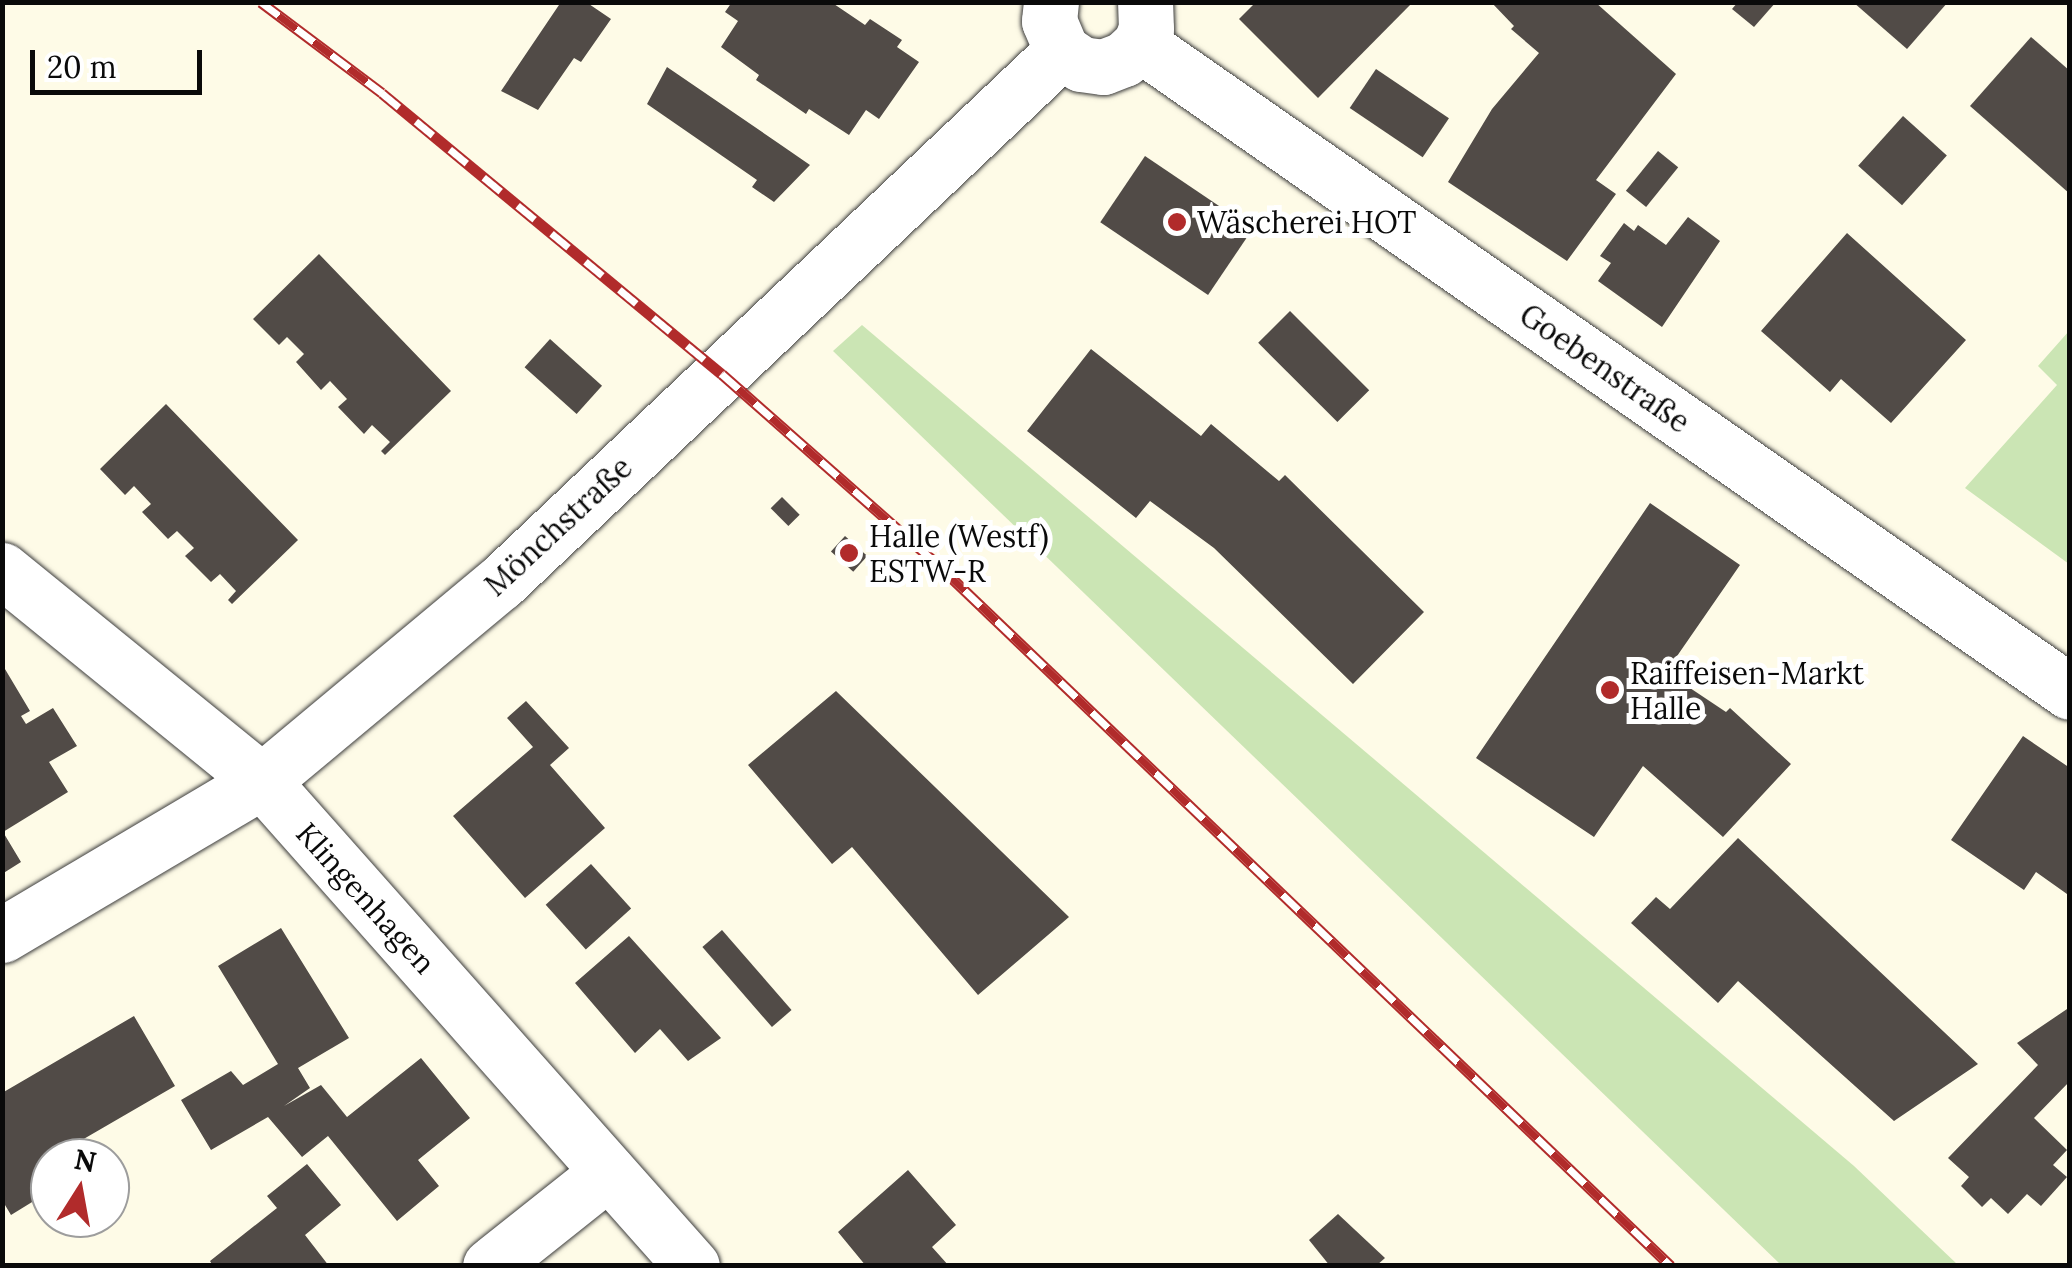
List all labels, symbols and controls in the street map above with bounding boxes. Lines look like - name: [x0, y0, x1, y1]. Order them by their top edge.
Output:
- scale bar: [35, 30, 208, 92]
- text: 20 m: [47, 48, 116, 86]
- place label: Wäscherei HOT: [1197, 204, 1417, 240]
- marker: Wäscherei HOT: [1166, 211, 1188, 233]
- street label: Goebenstraße: [1513, 296, 1697, 440]
- street label: Mönchstraße: [477, 449, 639, 603]
- place label: Halle (Westf) ESTW-R: [869, 518, 1049, 588]
- marker: Halle (Westf) ESTW-R: [838, 542, 860, 564]
- place label: Raiffeisen-Markt Halle: [1630, 655, 1864, 726]
- marker: Raiffeisen-Markt Halle: [1599, 679, 1621, 701]
- street label: Klingenhagen: [289, 815, 443, 981]
- north arrow: [30, 1138, 130, 1238]
- text: N: [71, 1141, 99, 1180]

